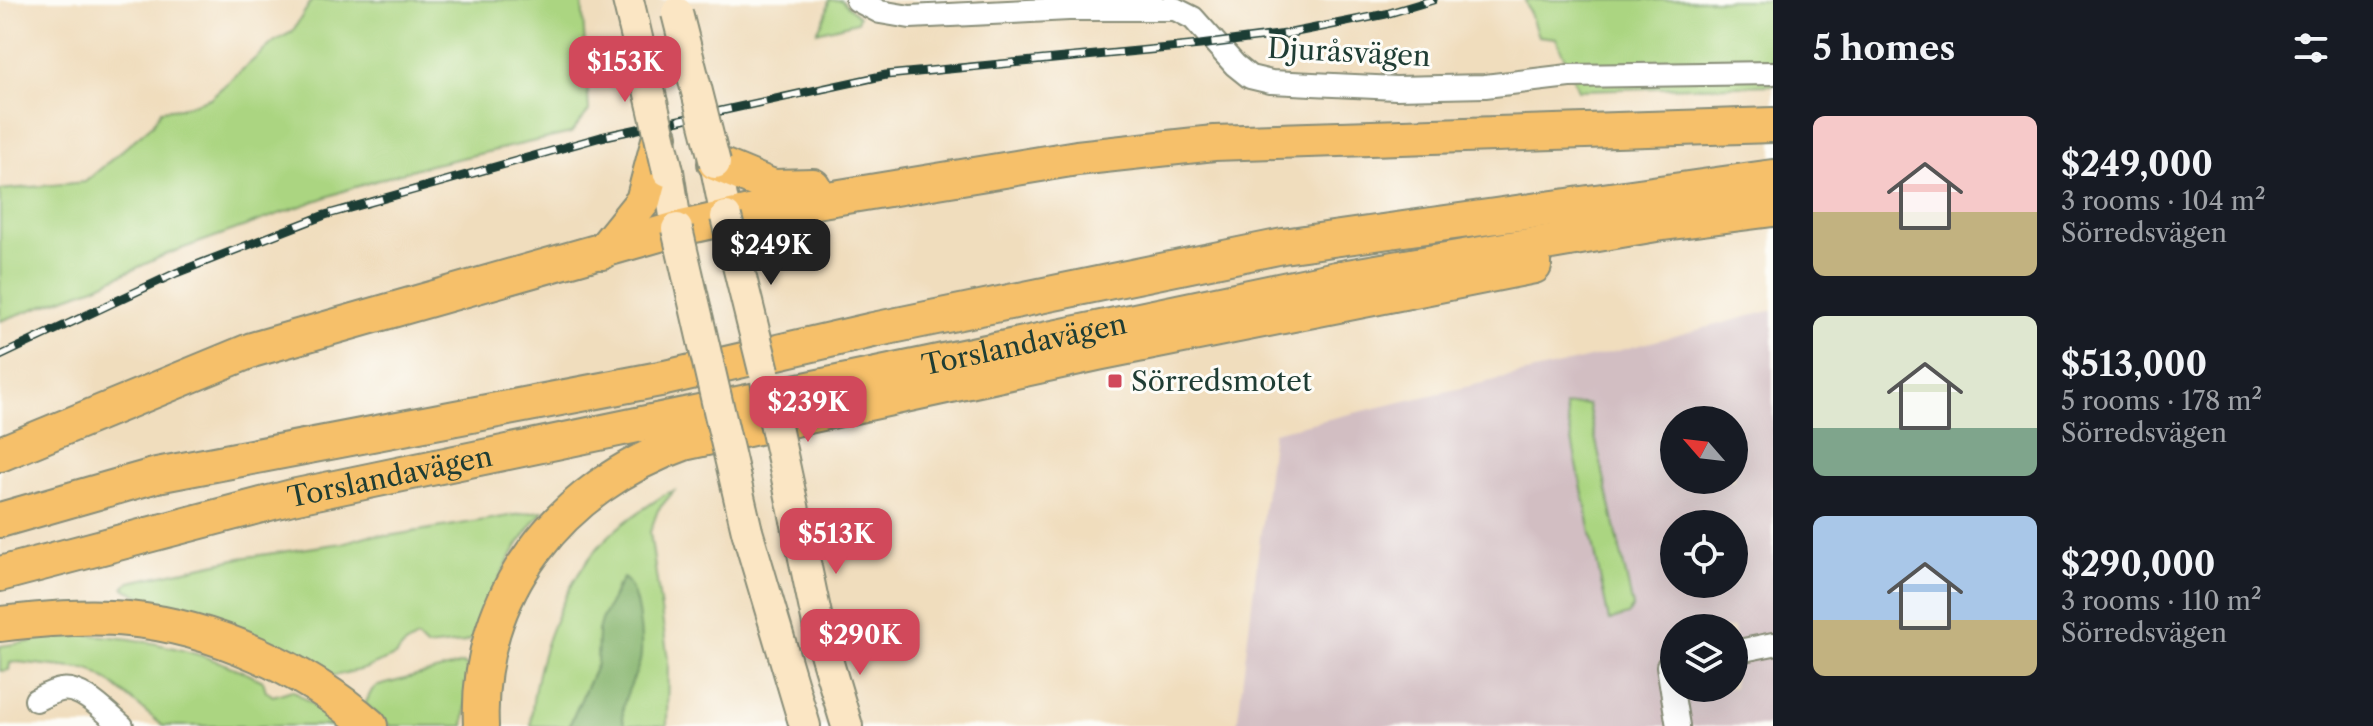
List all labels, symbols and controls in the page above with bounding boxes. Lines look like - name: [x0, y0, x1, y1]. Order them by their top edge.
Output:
- icon: filters: [2289, 26, 2333, 70]
- text: 5 homes: [1813, 27, 1955, 69]
- street label: Djuråsvägen: [1267, 31, 1431, 73]
- pin: $153K: [569, 36, 681, 104]
- text: $153K: [587, 46, 663, 78]
- text: $249,000: [2061, 143, 2213, 185]
- icon: home: [1877, 148, 1973, 244]
- text: 3 rooms · 104 m²: [2061, 185, 2266, 217]
- text: Sörredsvägen: [2061, 217, 2227, 249]
- pin: $249K: [715, 219, 827, 287]
- text: $249K: [730, 229, 812, 261]
- street label: Torslandavägen: [919, 306, 1130, 382]
- text: $513,000: [2061, 343, 2207, 385]
- icon: home: [1877, 348, 1973, 444]
- place label: Sörredsmotet: [1131, 364, 1312, 398]
- marker: Sörredsmotet: [1106, 372, 1124, 390]
- pin: $239K: [752, 376, 864, 444]
- text: 5 rooms · 178 m²: [2061, 385, 2262, 417]
- text: $239K: [768, 386, 848, 418]
- north arrow: [1660, 406, 1748, 494]
- map controls: [1660, 406, 1748, 702]
- text: Sörredsvägen: [2061, 417, 2227, 449]
- street label: Torslandavägen: [285, 439, 495, 514]
- pin: $513K: [780, 508, 892, 576]
- button: locate: [1660, 510, 1748, 598]
- text: $513K: [798, 518, 874, 550]
- text: $290,000: [2061, 543, 2216, 585]
- icon: home: [1877, 548, 1973, 644]
- text: 3 rooms · 110 m²: [2061, 585, 2262, 617]
- pin: $290K: [804, 609, 916, 677]
- button: layers: [1660, 614, 1748, 702]
- text: Sörredsvägen: [2061, 617, 2227, 649]
- text: $290K: [819, 619, 901, 651]

